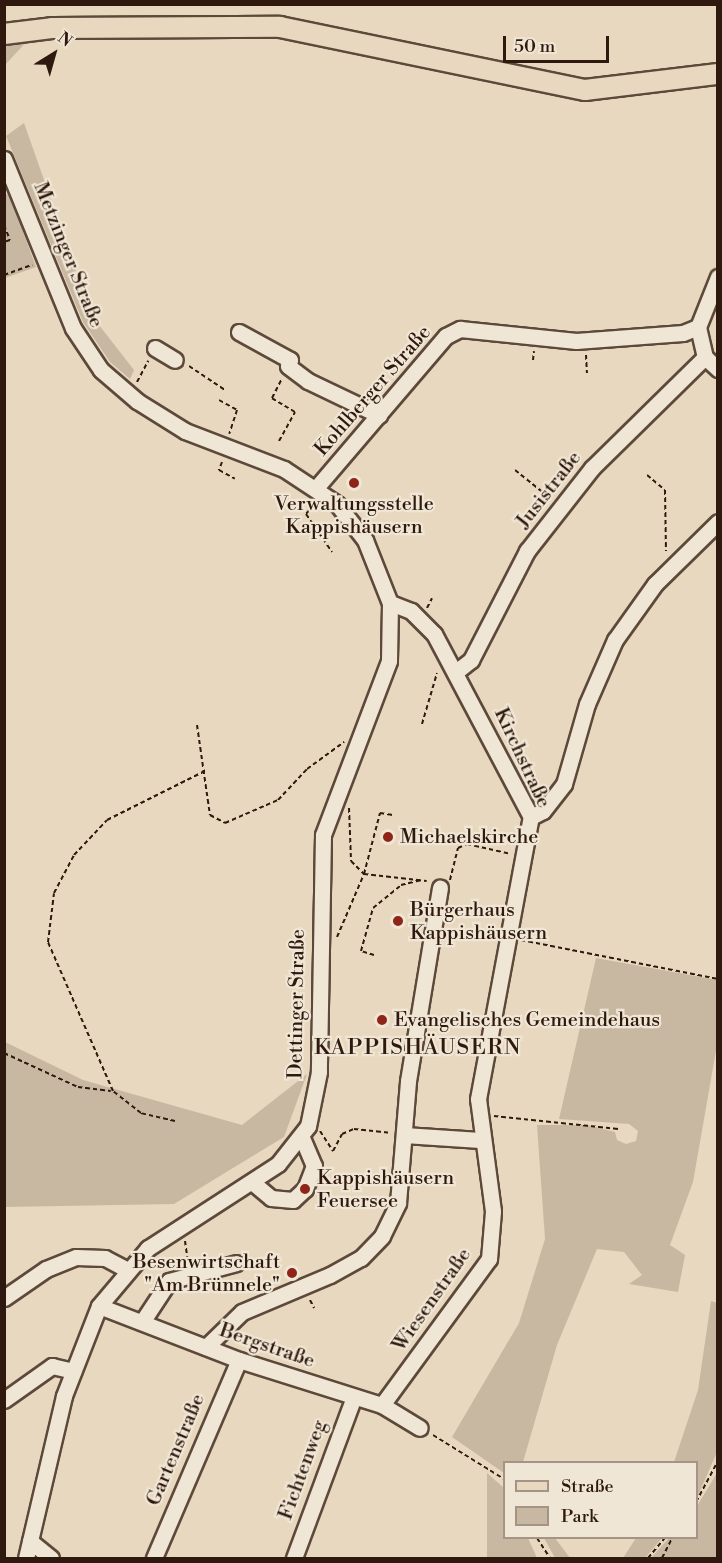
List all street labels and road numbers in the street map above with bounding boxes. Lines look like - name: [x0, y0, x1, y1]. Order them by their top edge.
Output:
- street label: Metzinger Straße: [28, 179, 108, 331]
- street label: Kohlberger Straße: [310, 321, 436, 461]
- street label: Jusistraße: [511, 447, 587, 533]
- street label: Kirchstraße: [488, 704, 556, 812]
- street label: Dettinger Straße: [284, 929, 310, 1079]
- street label: Wiesenstraße: [387, 1244, 477, 1356]
- street label: Bergstraße: [216, 1319, 318, 1373]
- street label: Gartenstraße: [142, 1391, 210, 1509]
- street label: Fichtenweg: [274, 1417, 332, 1523]

